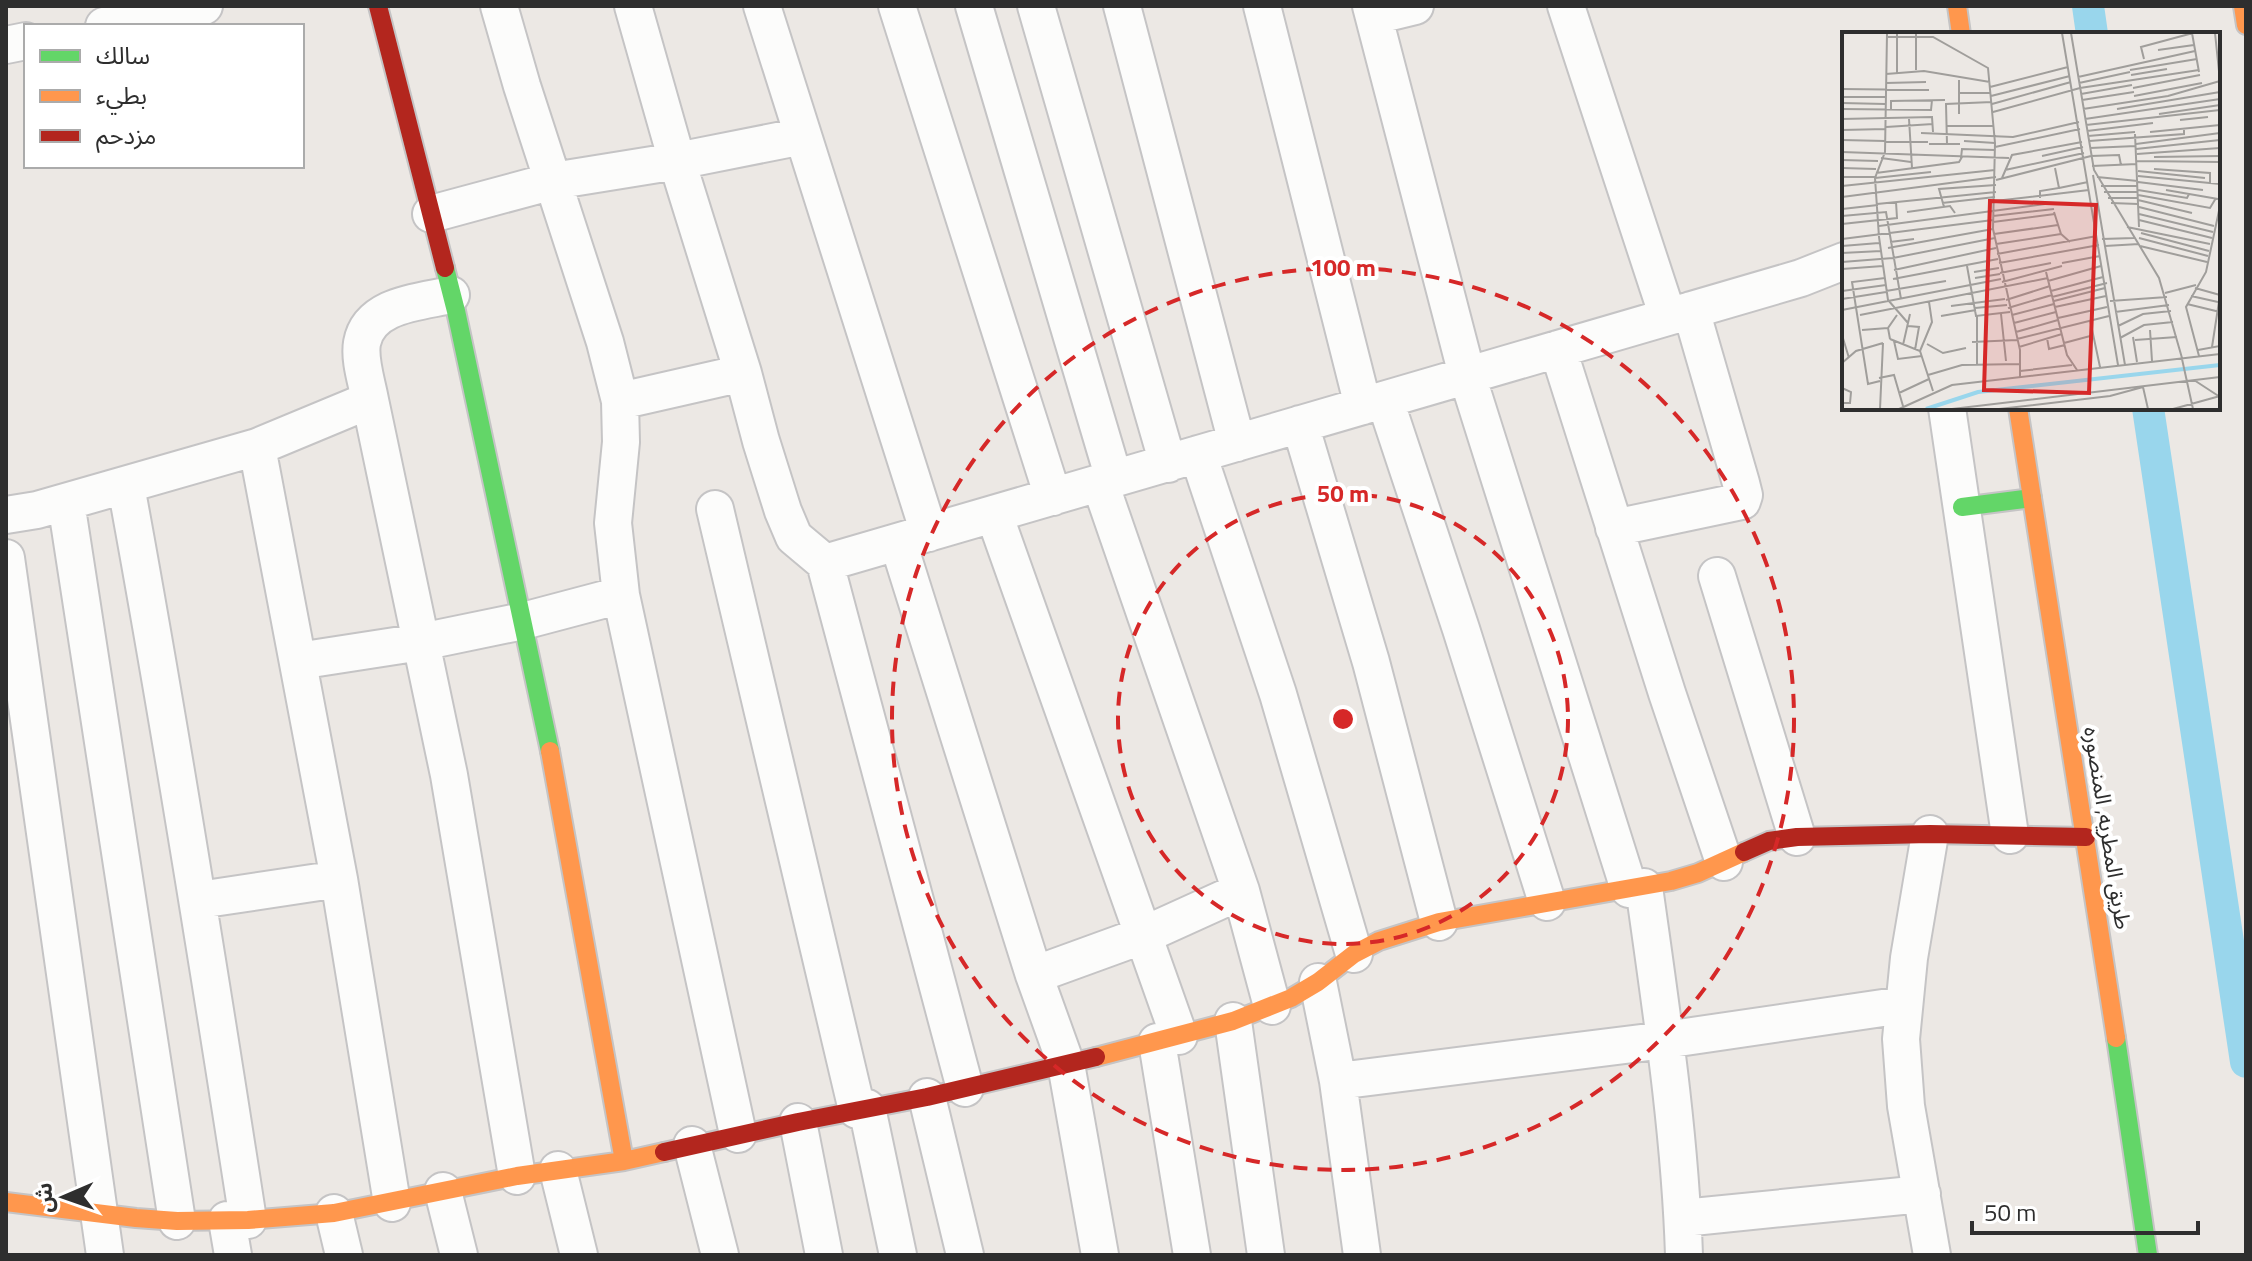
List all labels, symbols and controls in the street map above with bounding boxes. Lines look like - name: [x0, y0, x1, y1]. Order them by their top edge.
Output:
- legend: [24, 24, 304, 168]
- inset map: [1842, 32, 2220, 410]
- text: سالك: [96, 37, 150, 73]
- text: بطيء: [96, 77, 147, 115]
- text: مزدحم: [96, 117, 156, 153]
- text: 100 m: [1310, 249, 1376, 285]
- text: 50 m: [1317, 475, 1369, 511]
- centre of rings: [1329, 705, 1357, 733]
- street label: طريق المطريه, المنصوره: [2075, 724, 2141, 932]
- north arrow: [24, 1157, 104, 1237]
- text: ش: [26, 1182, 62, 1213]
- scale bar: [1972, 1185, 2198, 1235]
- text: 50 m: [1984, 1194, 2036, 1230]

